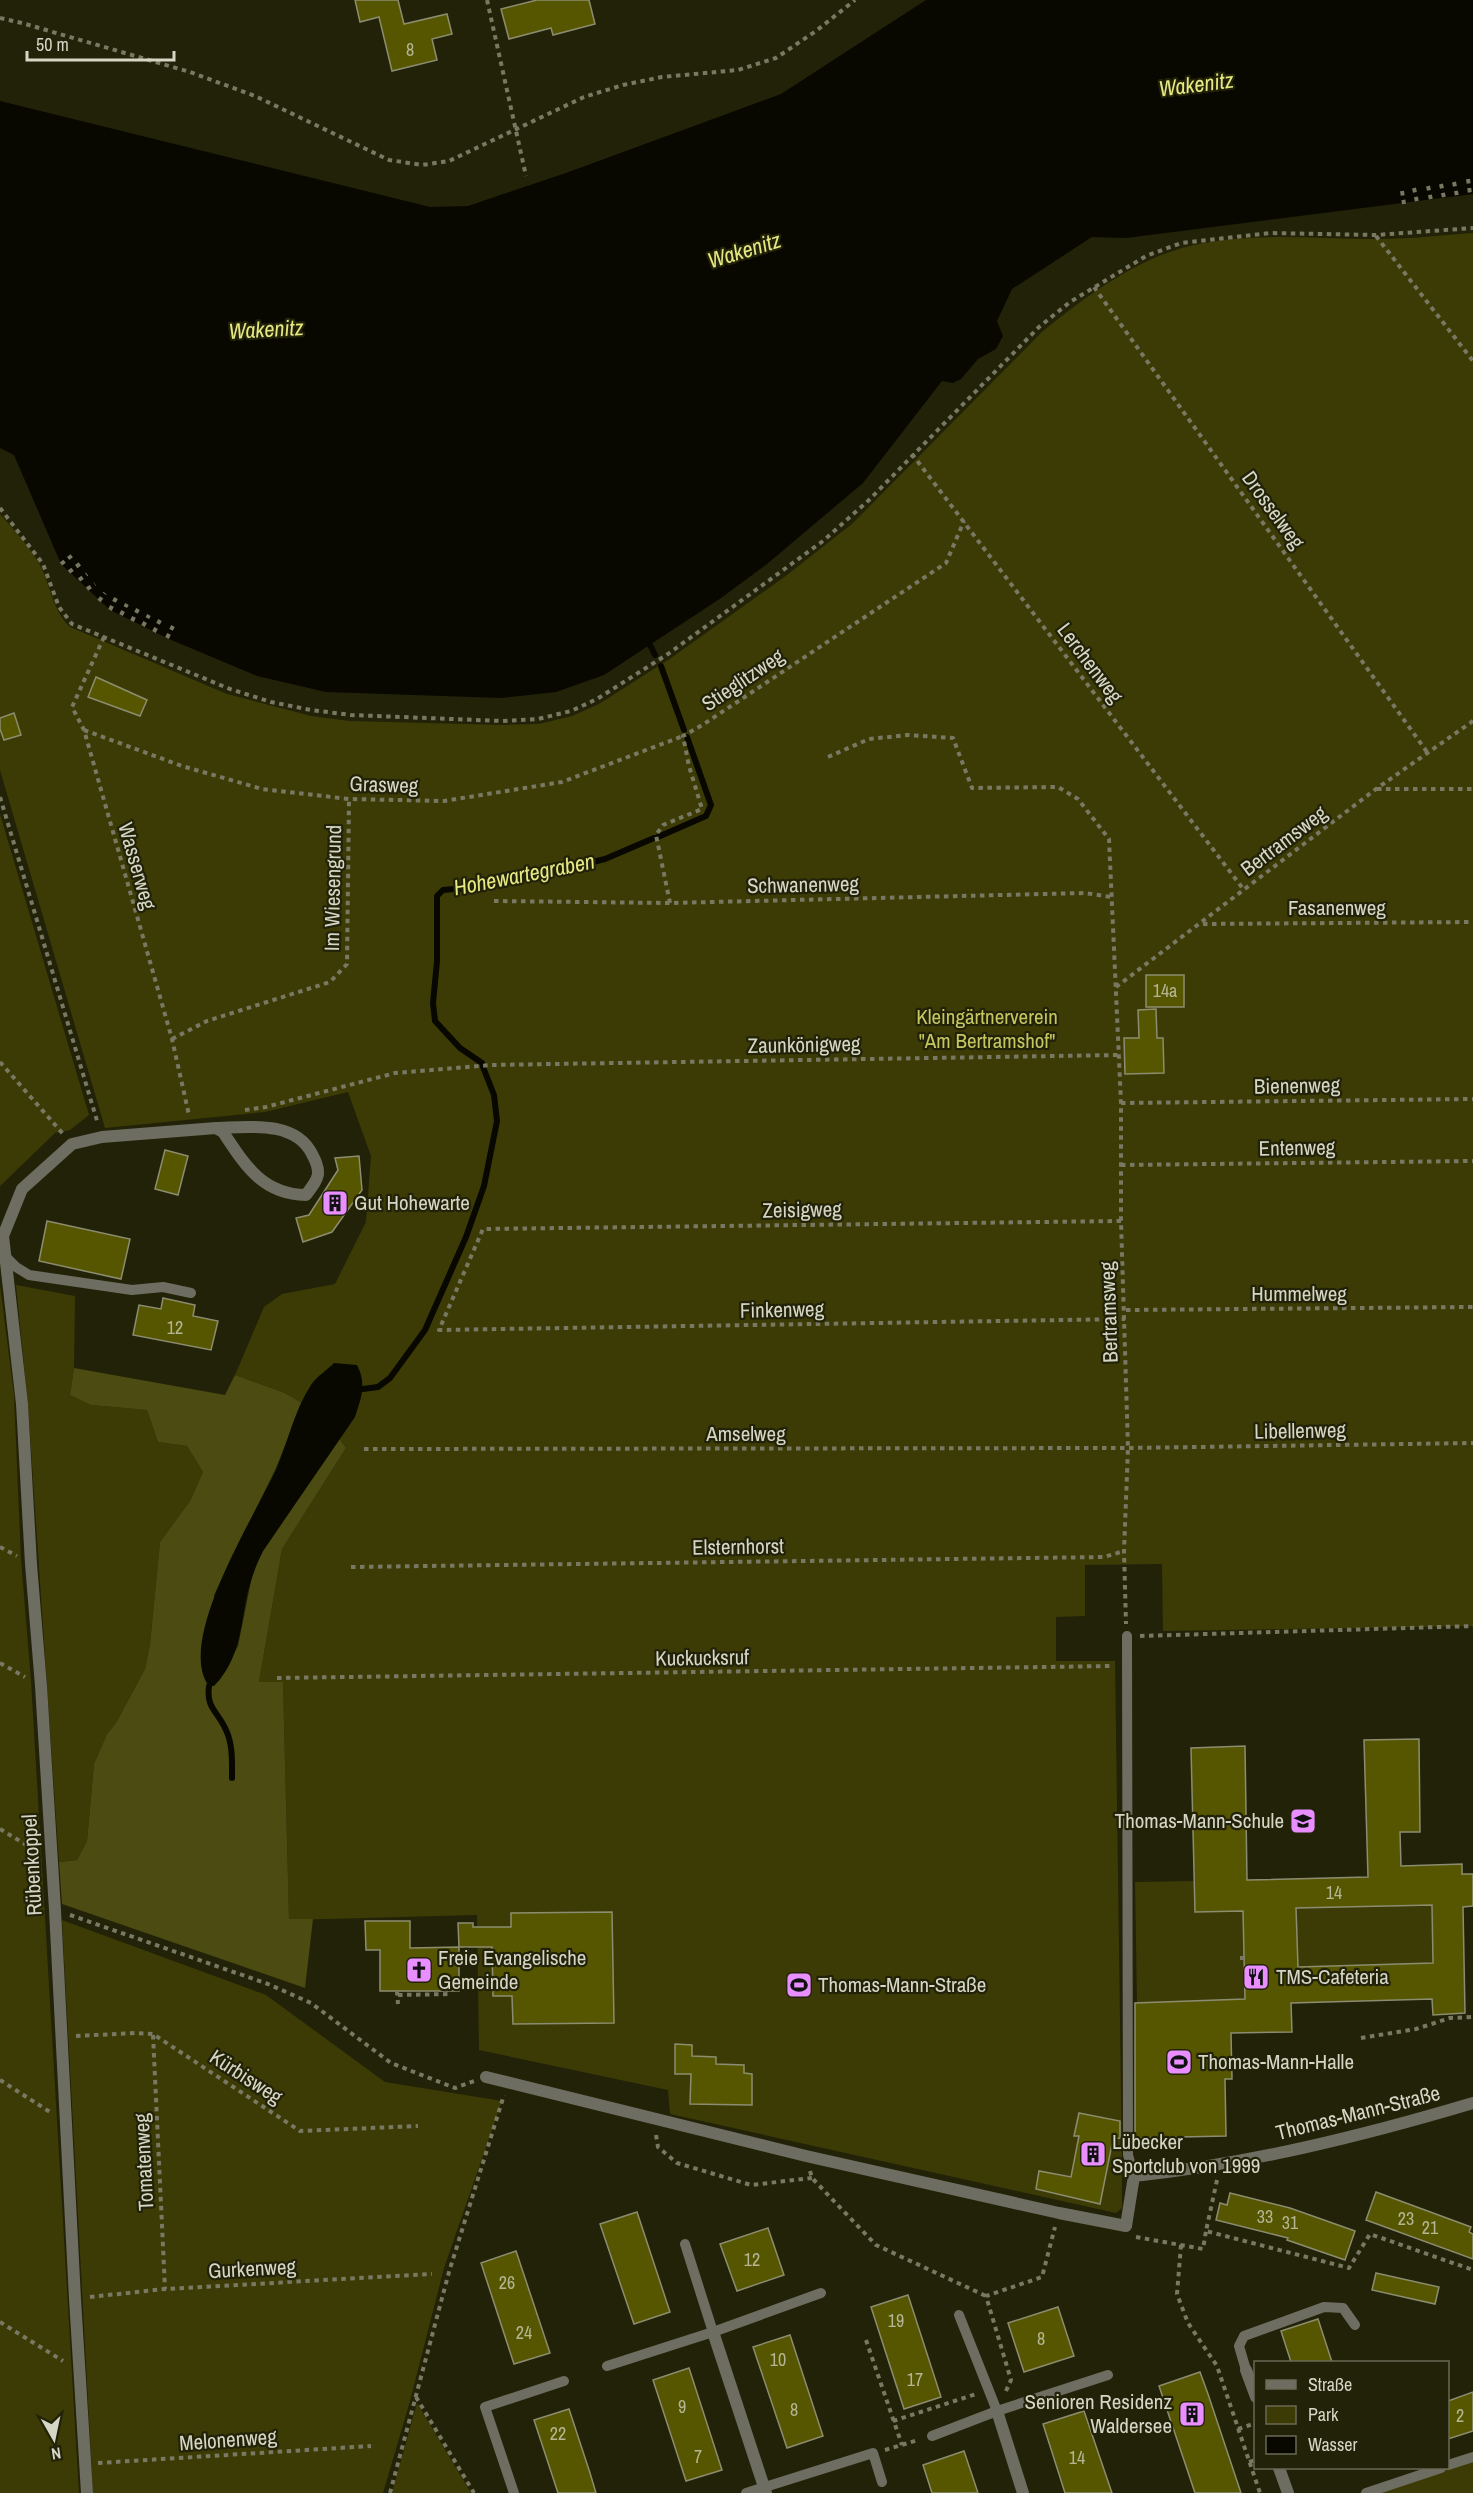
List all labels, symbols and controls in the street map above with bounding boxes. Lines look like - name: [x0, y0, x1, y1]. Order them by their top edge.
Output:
- scale bar: [27, 24, 174, 62]
- text: 50 m: [36, 32, 69, 57]
- house number: 8: [406, 37, 414, 62]
- water label: Wakenitz: [1157, 64, 1236, 103]
- water label: Wakenitz: [704, 224, 785, 275]
- water label: Wakenitz: [228, 312, 305, 346]
- street label: Drosselweg: [1235, 465, 1312, 555]
- street label: Lerchenweg: [1051, 617, 1130, 709]
- street label: Stieglitzweg: [696, 641, 790, 718]
- street label: Grasweg: [349, 769, 419, 800]
- street label: Bertramsweg: [1234, 798, 1333, 883]
- street label: Wasserweg: [111, 819, 164, 913]
- street label: Im Wiesengrund: [317, 825, 348, 951]
- water label: Hohewartegraben: [451, 846, 597, 902]
- street label: Schwanenweg: [747, 869, 860, 900]
- street label: Fasanenweg: [1288, 893, 1386, 922]
- house number: 14a: [1153, 978, 1177, 1003]
- park label: Kleingärtnerverein "Am Bertramshof": [916, 1002, 1058, 1055]
- street label: Zaunkönigweg: [747, 1029, 861, 1060]
- street label: Bienenweg: [1254, 1070, 1341, 1101]
- street label: Entenweg: [1258, 1132, 1336, 1163]
- building icon: Gut Hohewarte: [320, 1188, 350, 1218]
- place label: Gut Hohewarte: [354, 1188, 470, 1217]
- street label: Zeisigweg: [762, 1194, 842, 1225]
- street label: Bertramsweg: [1092, 1260, 1125, 1363]
- street label: Hummelweg: [1251, 1279, 1347, 1308]
- street label: Finkenweg: [740, 1294, 825, 1325]
- house number: 12: [167, 1315, 183, 1340]
- street label: Libellenweg: [1254, 1415, 1347, 1446]
- street label: Amselweg: [705, 1419, 786, 1448]
- street label: Elsternhorst: [692, 1531, 784, 1562]
- street label: Kuckucksruf: [655, 1642, 749, 1673]
- place label: Thomas-Mann-Schule: [1115, 1806, 1284, 1835]
- school or university icon: Thomas-Mann-Schule: [1288, 1806, 1318, 1836]
- street label: Rübenkoppel: [14, 1814, 49, 1916]
- house number: 14: [1326, 1880, 1342, 1905]
- place label: Freie Evangelische Gemeinde: [438, 1943, 586, 1996]
- church icon: Freie Evangelische Gemeinde: [404, 1955, 434, 1985]
- restaurant icon: TMS-Cafeteria: [1241, 1962, 1271, 1992]
- place label: TMS-Cafeteria: [1276, 1962, 1389, 1991]
- sports icon: Thomas-Mann-Straße: [784, 1970, 814, 2000]
- place label: Thomas-Mann-Straße: [818, 1970, 986, 1999]
- street label: Kürbisweg: [204, 2042, 289, 2111]
- sports icon: Thomas-Mann-Halle: [1164, 2047, 1194, 2077]
- place label: Thomas-Mann-Halle: [1198, 2047, 1354, 2076]
- street label: Thomas-Mann-Straße: [1273, 2078, 1443, 2147]
- street label: Tomatenweg: [126, 2112, 161, 2212]
- place label: Lübecker Sportclub von 1999: [1112, 2127, 1260, 2180]
- building icon: Lübecker Sportclub von 1999: [1078, 2139, 1108, 2169]
- house number: 33: [1257, 2204, 1273, 2229]
- house number: 23: [1398, 2206, 1414, 2231]
- house number: 31: [1282, 2210, 1299, 2235]
- house number: 21: [1422, 2215, 1439, 2240]
- house number: 12: [744, 2247, 760, 2272]
- street label: Gurkenweg: [207, 2252, 297, 2285]
- house number: 26: [499, 2270, 515, 2295]
- house number: 19: [888, 2308, 904, 2333]
- house number: 24: [516, 2320, 532, 2345]
- house number: 8: [1037, 2326, 1045, 2351]
- house number: 10: [770, 2347, 786, 2372]
- legend: [1254, 2361, 1449, 2469]
- house number: 17: [907, 2367, 923, 2392]
- text: Straße: [1308, 2372, 1352, 2397]
- place label: Senioren Residenz Waldersee: [1025, 2387, 1172, 2440]
- house number: 9: [678, 2394, 686, 2419]
- house number: 8: [790, 2397, 798, 2422]
- building icon: Senioren Residenz Waldersee: [1177, 2399, 1207, 2429]
- text: Park: [1308, 2402, 1339, 2427]
- house number: 2: [1456, 2403, 1464, 2428]
- north arrow: [24, 2409, 84, 2469]
- house number: 22: [550, 2421, 566, 2446]
- street label: Melonenweg: [178, 2422, 278, 2457]
- text: Wasser: [1308, 2432, 1358, 2457]
- text: N: [50, 2442, 63, 2465]
- house number: 7: [694, 2444, 702, 2469]
- house number: 14: [1069, 2445, 1085, 2470]

